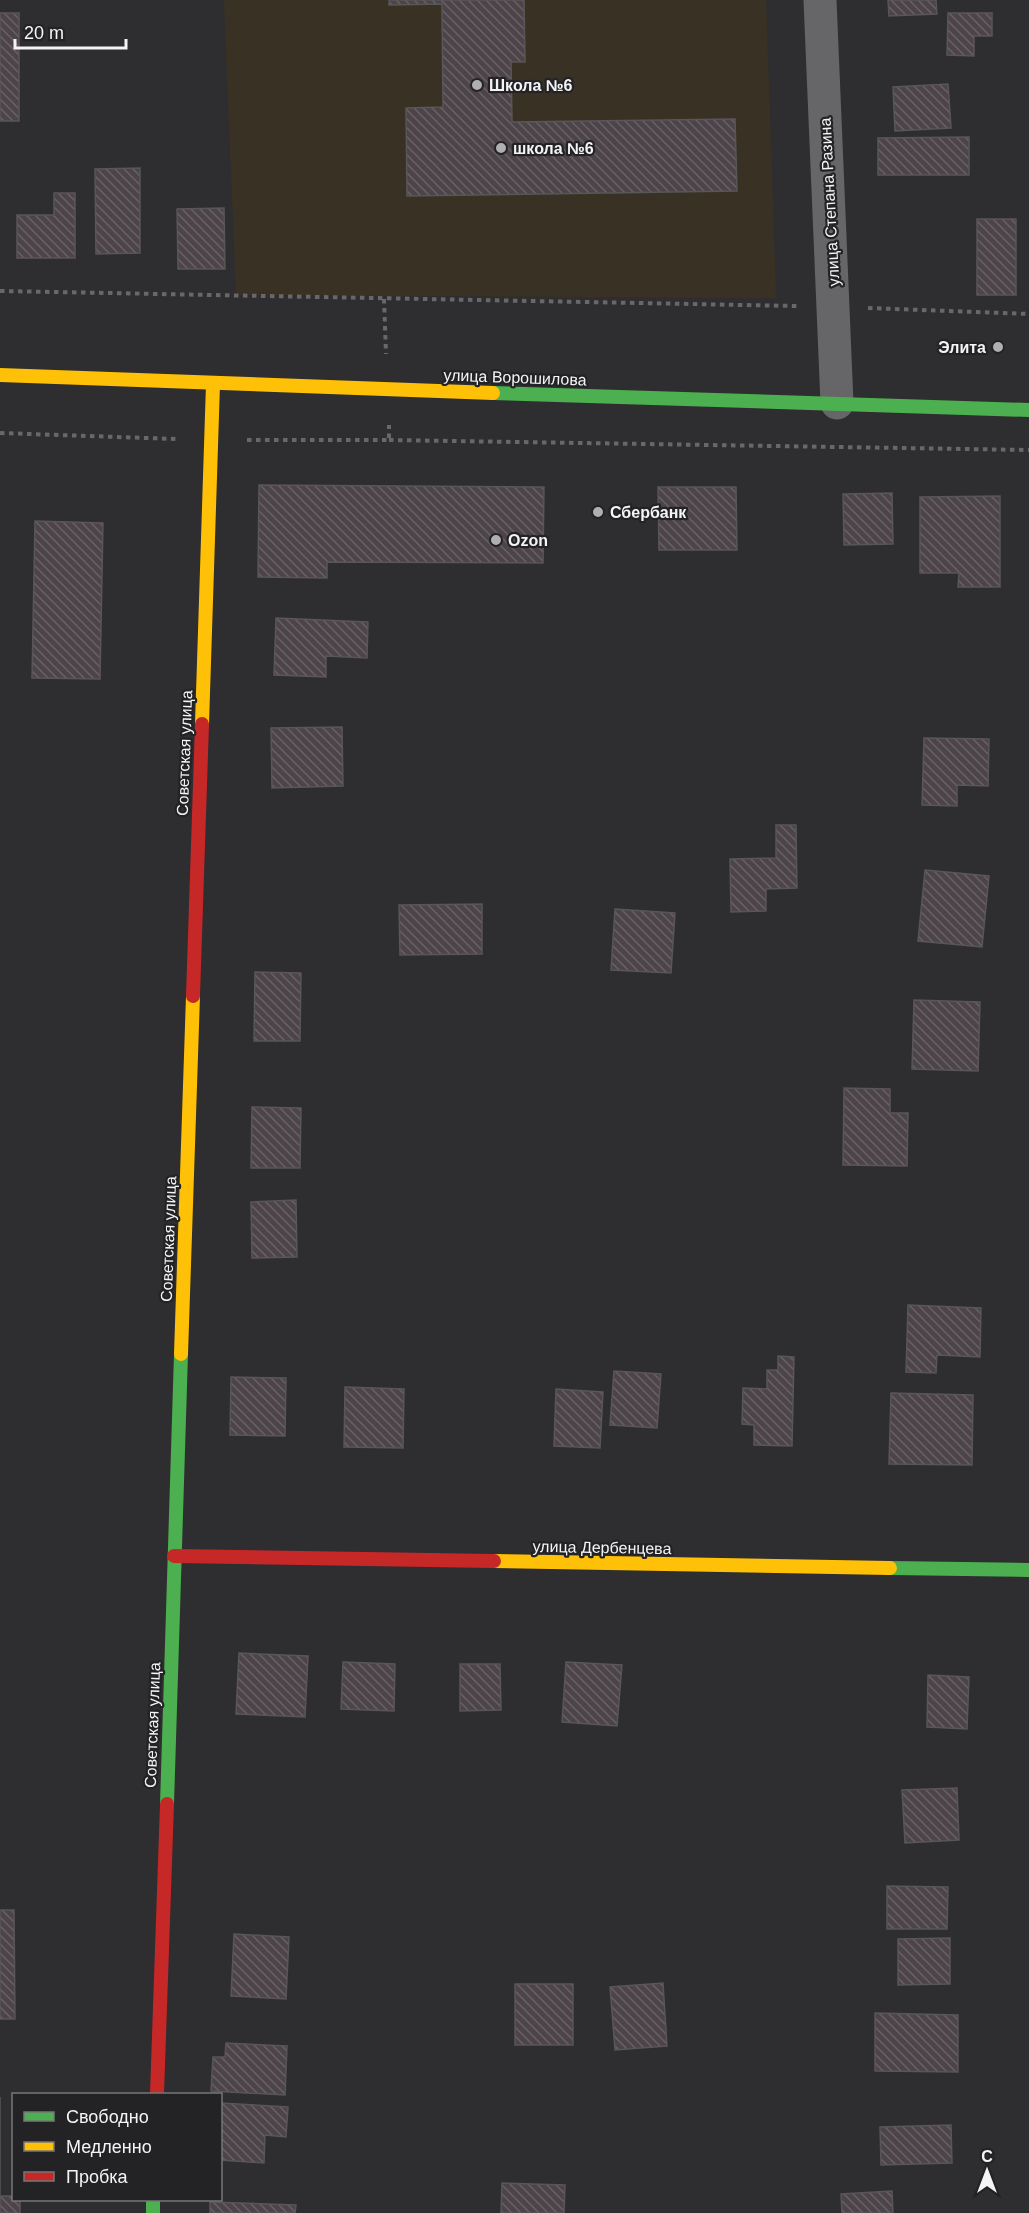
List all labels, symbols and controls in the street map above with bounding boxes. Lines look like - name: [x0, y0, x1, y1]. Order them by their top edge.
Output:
- scale bar: [15, 12, 126, 50]
- text: 20 m: [24, 23, 64, 43]
- place label: Школа №6: [489, 77, 573, 94]
- marker: Школа №6: [470, 78, 484, 92]
- street label: улица Степана Разина: [817, 117, 842, 287]
- place label: школа №6: [513, 140, 594, 157]
- marker: школа №6: [494, 141, 508, 155]
- place label: Элита: [938, 339, 986, 356]
- marker: Элита: [991, 340, 1005, 354]
- street label: улица Ворошилова: [443, 367, 587, 388]
- place label: Сбербанк: [610, 504, 687, 521]
- marker: Сбербанк: [591, 505, 605, 519]
- place label: Ozon: [508, 532, 548, 549]
- marker: Ozon: [489, 533, 503, 547]
- street label: Советская улица: [174, 690, 195, 816]
- street label: Советская улица: [158, 1176, 179, 1302]
- street label: улица Дербенцева: [532, 1538, 672, 1557]
- street label: Советская улица: [142, 1662, 163, 1788]
- legend: [12, 2093, 222, 2201]
- text: Свободно: [66, 2107, 149, 2127]
- text: Медленно: [66, 2137, 152, 2157]
- north arrow: [957, 2141, 1017, 2201]
- text: С: [981, 2148, 993, 2165]
- text: Пробка: [66, 2167, 129, 2187]

